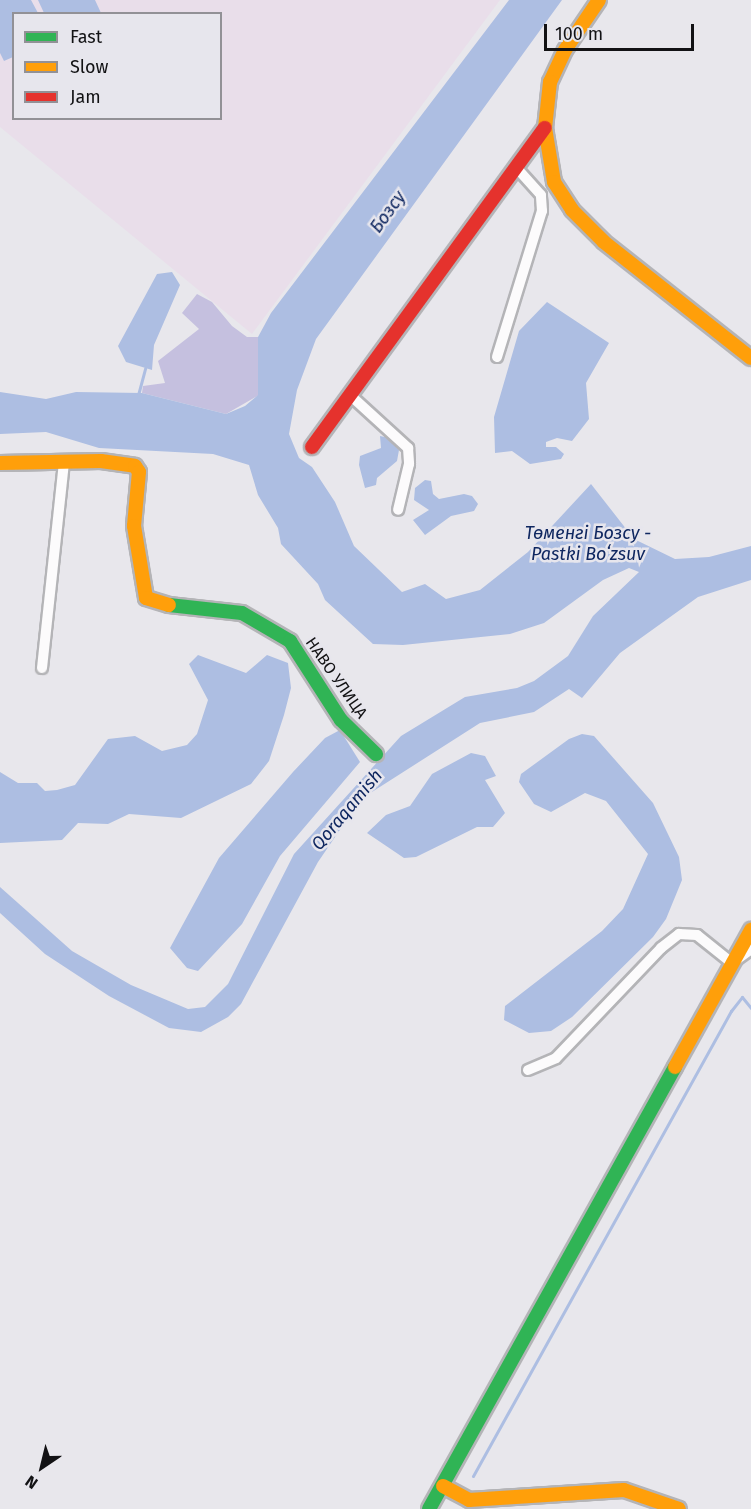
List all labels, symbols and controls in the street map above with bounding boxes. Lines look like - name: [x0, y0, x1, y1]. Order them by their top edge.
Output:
- legend: [12, 12, 222, 120]
- scale bar: [547, 12, 697, 50]
- text: 100 m: [555, 23, 603, 45]
- text: Fast: [70, 26, 102, 48]
- text: Slow: [70, 56, 108, 78]
- text: Jam: [70, 86, 101, 108]
- water label: Бозсу: [366, 187, 410, 237]
- water label: Төменгі Бозсу - Pastki Boʻzsuv: [525, 523, 651, 566]
- street label: НАВО УЛИЦА: [301, 634, 371, 722]
- water label: Qoraqamish: [307, 765, 387, 855]
- north arrow: [12, 1437, 72, 1497]
- text: N: [22, 1471, 41, 1493]

